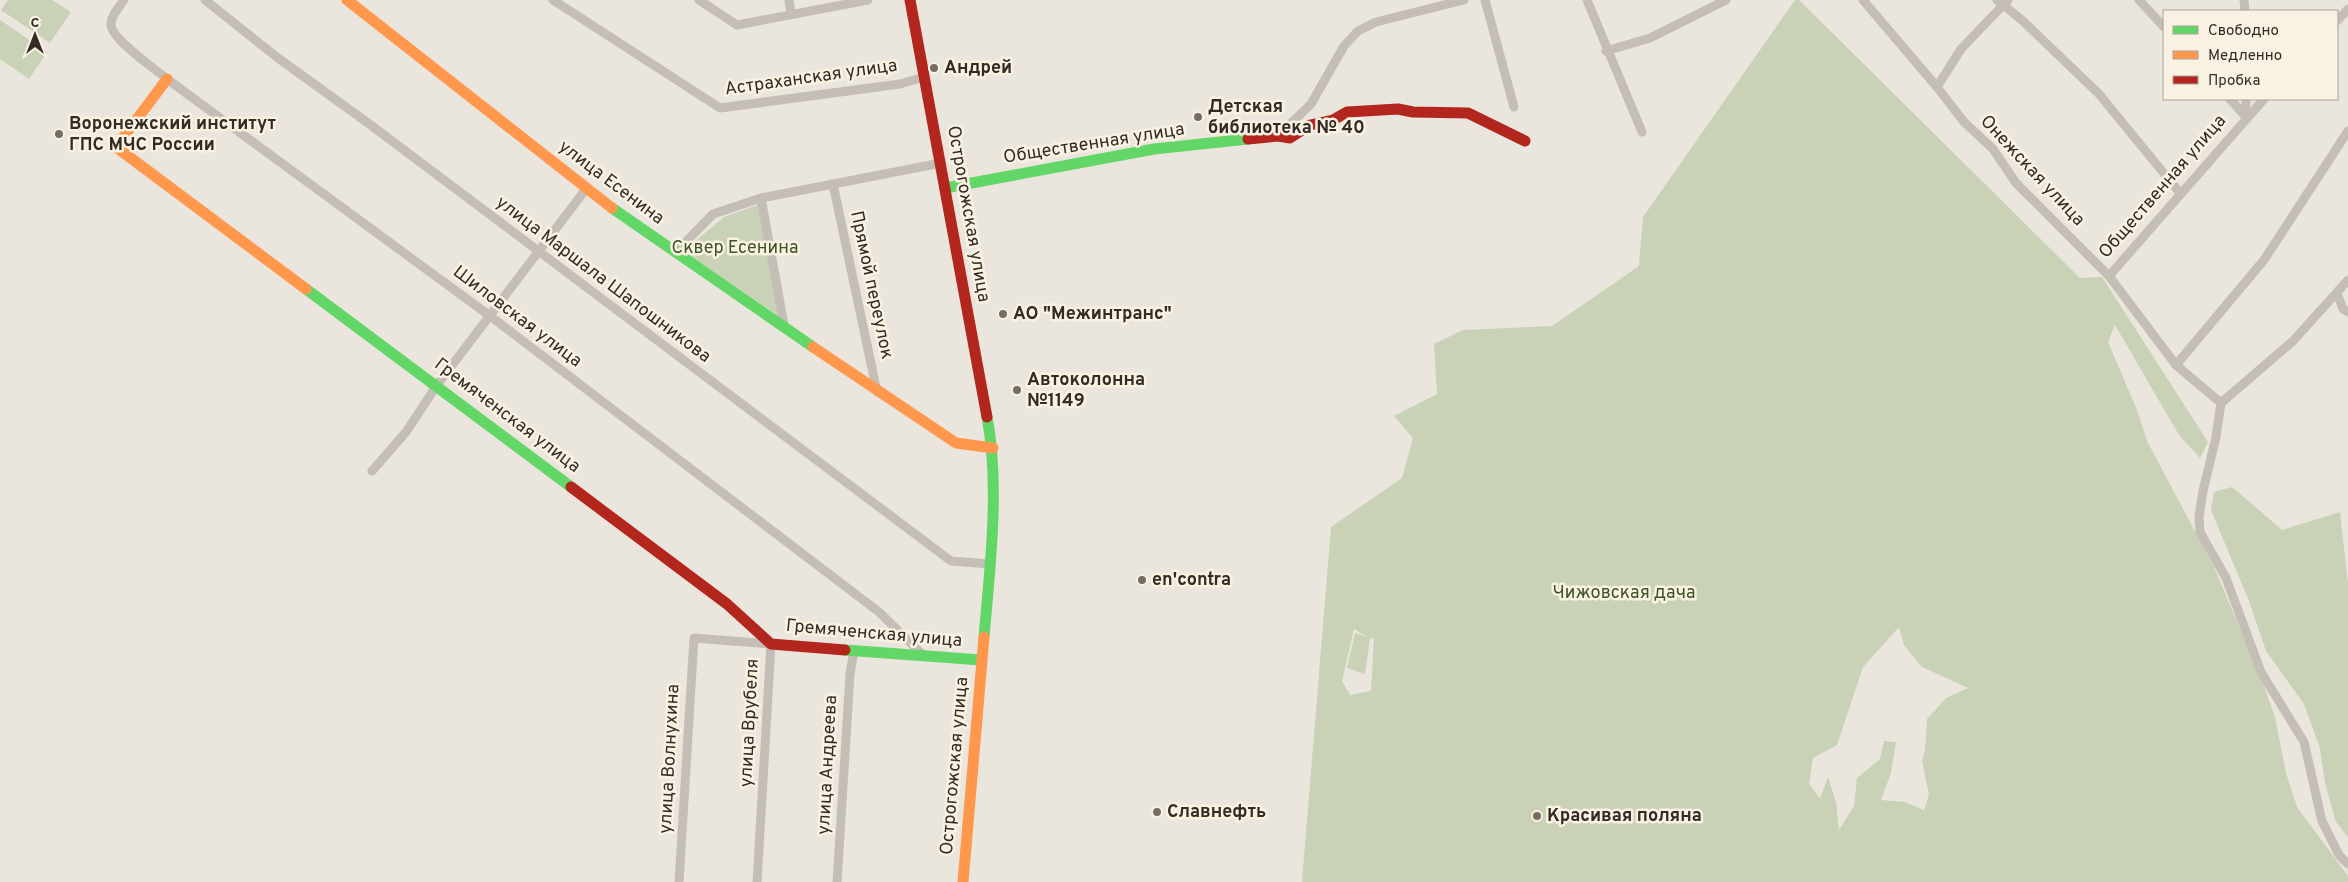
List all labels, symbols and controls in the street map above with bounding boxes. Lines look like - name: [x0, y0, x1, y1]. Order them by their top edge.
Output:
- north arrow: [10, 10, 60, 60]
- legend: [2163, 10, 2338, 100]
- text: С: [31, 15, 40, 32]
- text: Свободно: [2208, 22, 2279, 41]
- text: Медленно: [2208, 47, 2282, 66]
- street label: Астраханская улица: [723, 55, 899, 101]
- place label: Андрей: [944, 57, 1012, 80]
- marker: Андрей: [928, 62, 940, 74]
- text: Пробка: [2208, 72, 2260, 91]
- place label: Детская библиотека № 40: [1208, 96, 1365, 140]
- street label: Общественная улица: [2094, 110, 2232, 264]
- marker: Детская библиотека № 40: [1192, 111, 1204, 123]
- street label: Онежская улица: [1975, 111, 2089, 231]
- place label: Воронежский институт ГПС МЧС России: [69, 113, 277, 157]
- street label: Общественная улица: [1002, 118, 1186, 170]
- street label: Острогожская улица: [941, 124, 995, 304]
- marker: Воронежский институт ГПС МЧС России: [53, 128, 65, 140]
- street label: улица Есенина: [554, 136, 668, 230]
- street label: улица Маршала Шапошникова: [491, 191, 715, 369]
- street label: Прямой переулок: [844, 209, 898, 361]
- park label: Сквер Есенина: [672, 237, 798, 260]
- street label: Шиловская улица: [448, 261, 586, 373]
- place label: АО "Межинтранс": [1013, 303, 1172, 326]
- marker: АО "Межинтранс": [997, 308, 1009, 320]
- street label: Гремяченская улица: [429, 354, 585, 478]
- place label: Автоколонна №1149: [1027, 369, 1145, 413]
- marker: Автоколонна №1149: [1011, 384, 1023, 396]
- place label: en'contra: [1152, 569, 1231, 592]
- marker: en'contra: [1136, 574, 1148, 586]
- park label: Чижовская дача: [1553, 582, 1695, 605]
- street label: Гремяченская улица: [785, 615, 963, 653]
- street label: улица Врубеля: [735, 658, 765, 788]
- street label: Острогожская улица: [936, 676, 974, 856]
- street label: улица Волнухина: [655, 684, 685, 834]
- street label: улица Андреева: [813, 695, 843, 835]
- place label: Cлавнефть: [1167, 801, 1266, 824]
- place label: Красивая поляна: [1547, 805, 1702, 828]
- marker: Cлавнефть: [1151, 806, 1163, 818]
- marker: Красивая поляна: [1531, 810, 1543, 822]

